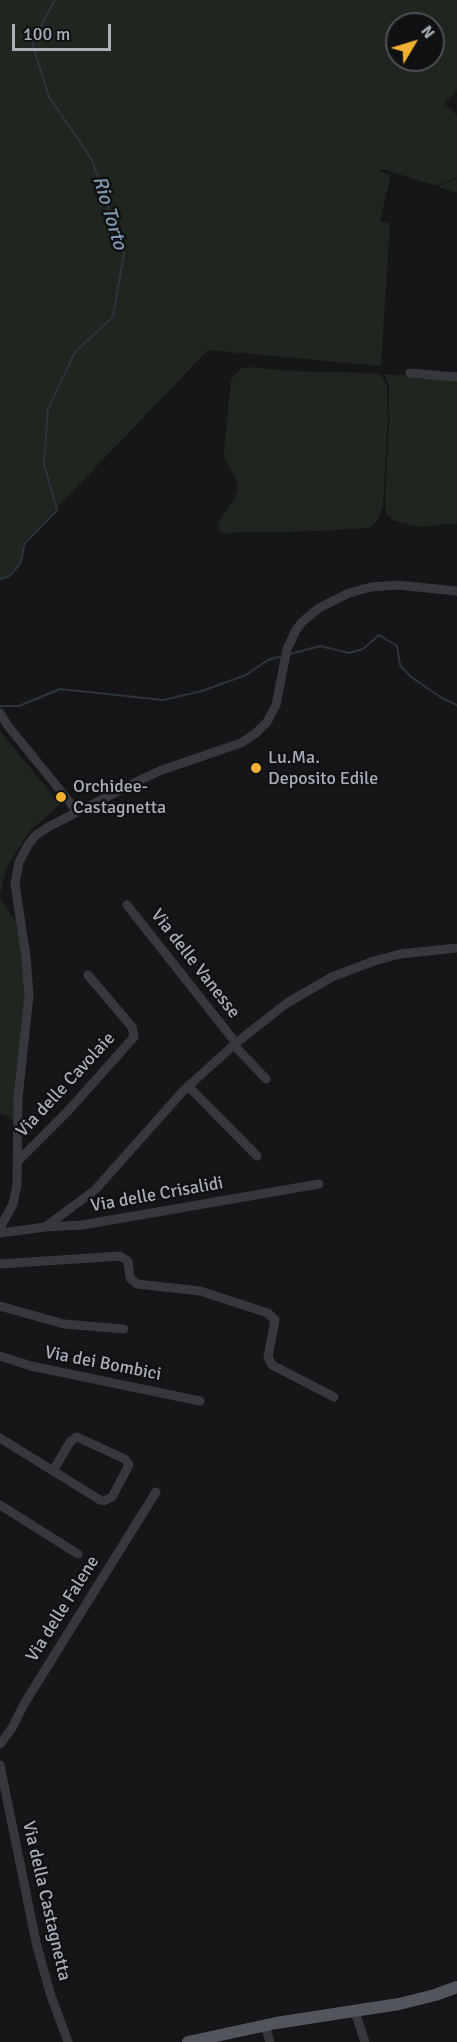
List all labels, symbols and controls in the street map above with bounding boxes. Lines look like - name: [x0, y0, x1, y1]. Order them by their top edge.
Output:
- scale bar: [15, 12, 114, 50]
- north arrow: [385, 12, 445, 72]
- text: N: [416, 22, 439, 43]
- text: 100 m: [23, 23, 70, 45]
- water label: Rio Torto: [86, 173, 132, 253]
- place label: Lu.Ma. Deposito Edile: [268, 747, 378, 789]
- marker: Lu.Ma. Deposito Edile: [249, 761, 263, 775]
- place label: Orchidee- Castagnetta: [73, 776, 166, 818]
- marker: Orchidee- Castagnetta: [54, 790, 68, 804]
- street label: Via delle Vanesse: [146, 905, 244, 1023]
- street label: Via delle Cavolaie: [12, 1028, 120, 1142]
- street label: Via delle Crisalidi: [89, 1173, 225, 1217]
- street label: Via dei Bombici: [43, 1342, 163, 1386]
- street label: Via delle Falene: [22, 1552, 104, 1666]
- street label: Via della Castagnetta: [17, 1819, 75, 1983]

